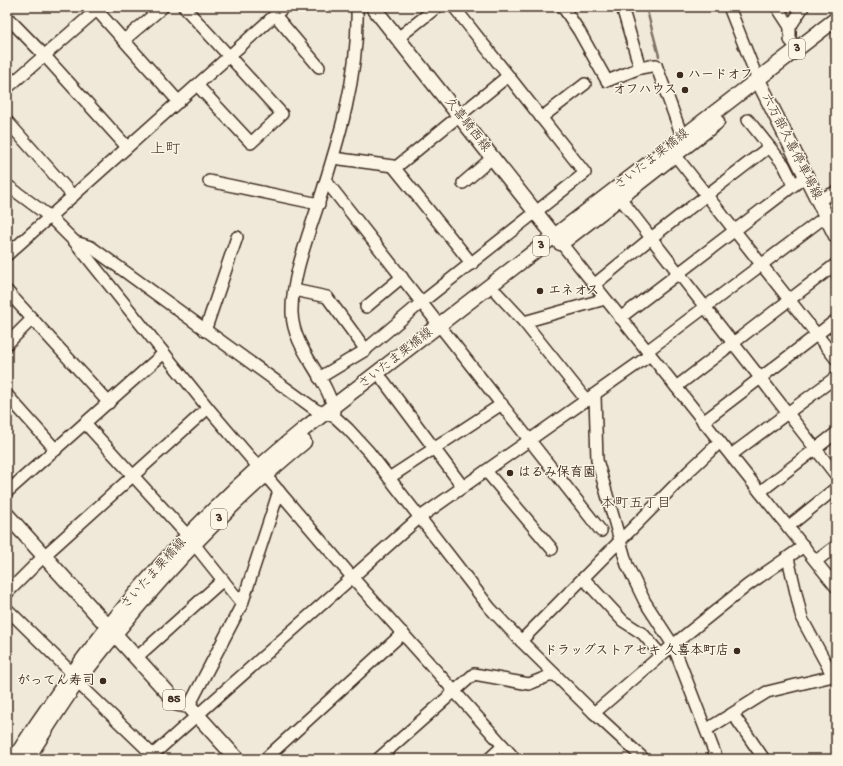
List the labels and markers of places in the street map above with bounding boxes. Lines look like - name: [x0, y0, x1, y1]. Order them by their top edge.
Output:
- place label: ハードオフ: [688, 68, 753, 83]
- marker: ハードオフ: [675, 70, 685, 80]
- place label: オフハウス: [613, 83, 677, 98]
- marker: オフハウス: [680, 85, 690, 95]
- place label: エネオス: [548, 284, 599, 299]
- marker: エネオス: [535, 286, 545, 296]
- place label: はるみ保育園: [518, 465, 596, 481]
- marker: はるみ保育園: [505, 468, 515, 478]
- place label: ドラッグストアセキ 久喜本町店: [544, 643, 729, 659]
- marker: ドラッグストアセキ 久喜本町店: [732, 646, 742, 656]
- place label: がってん寿司: [17, 673, 95, 689]
- marker: がってん寿司: [98, 676, 108, 686]

